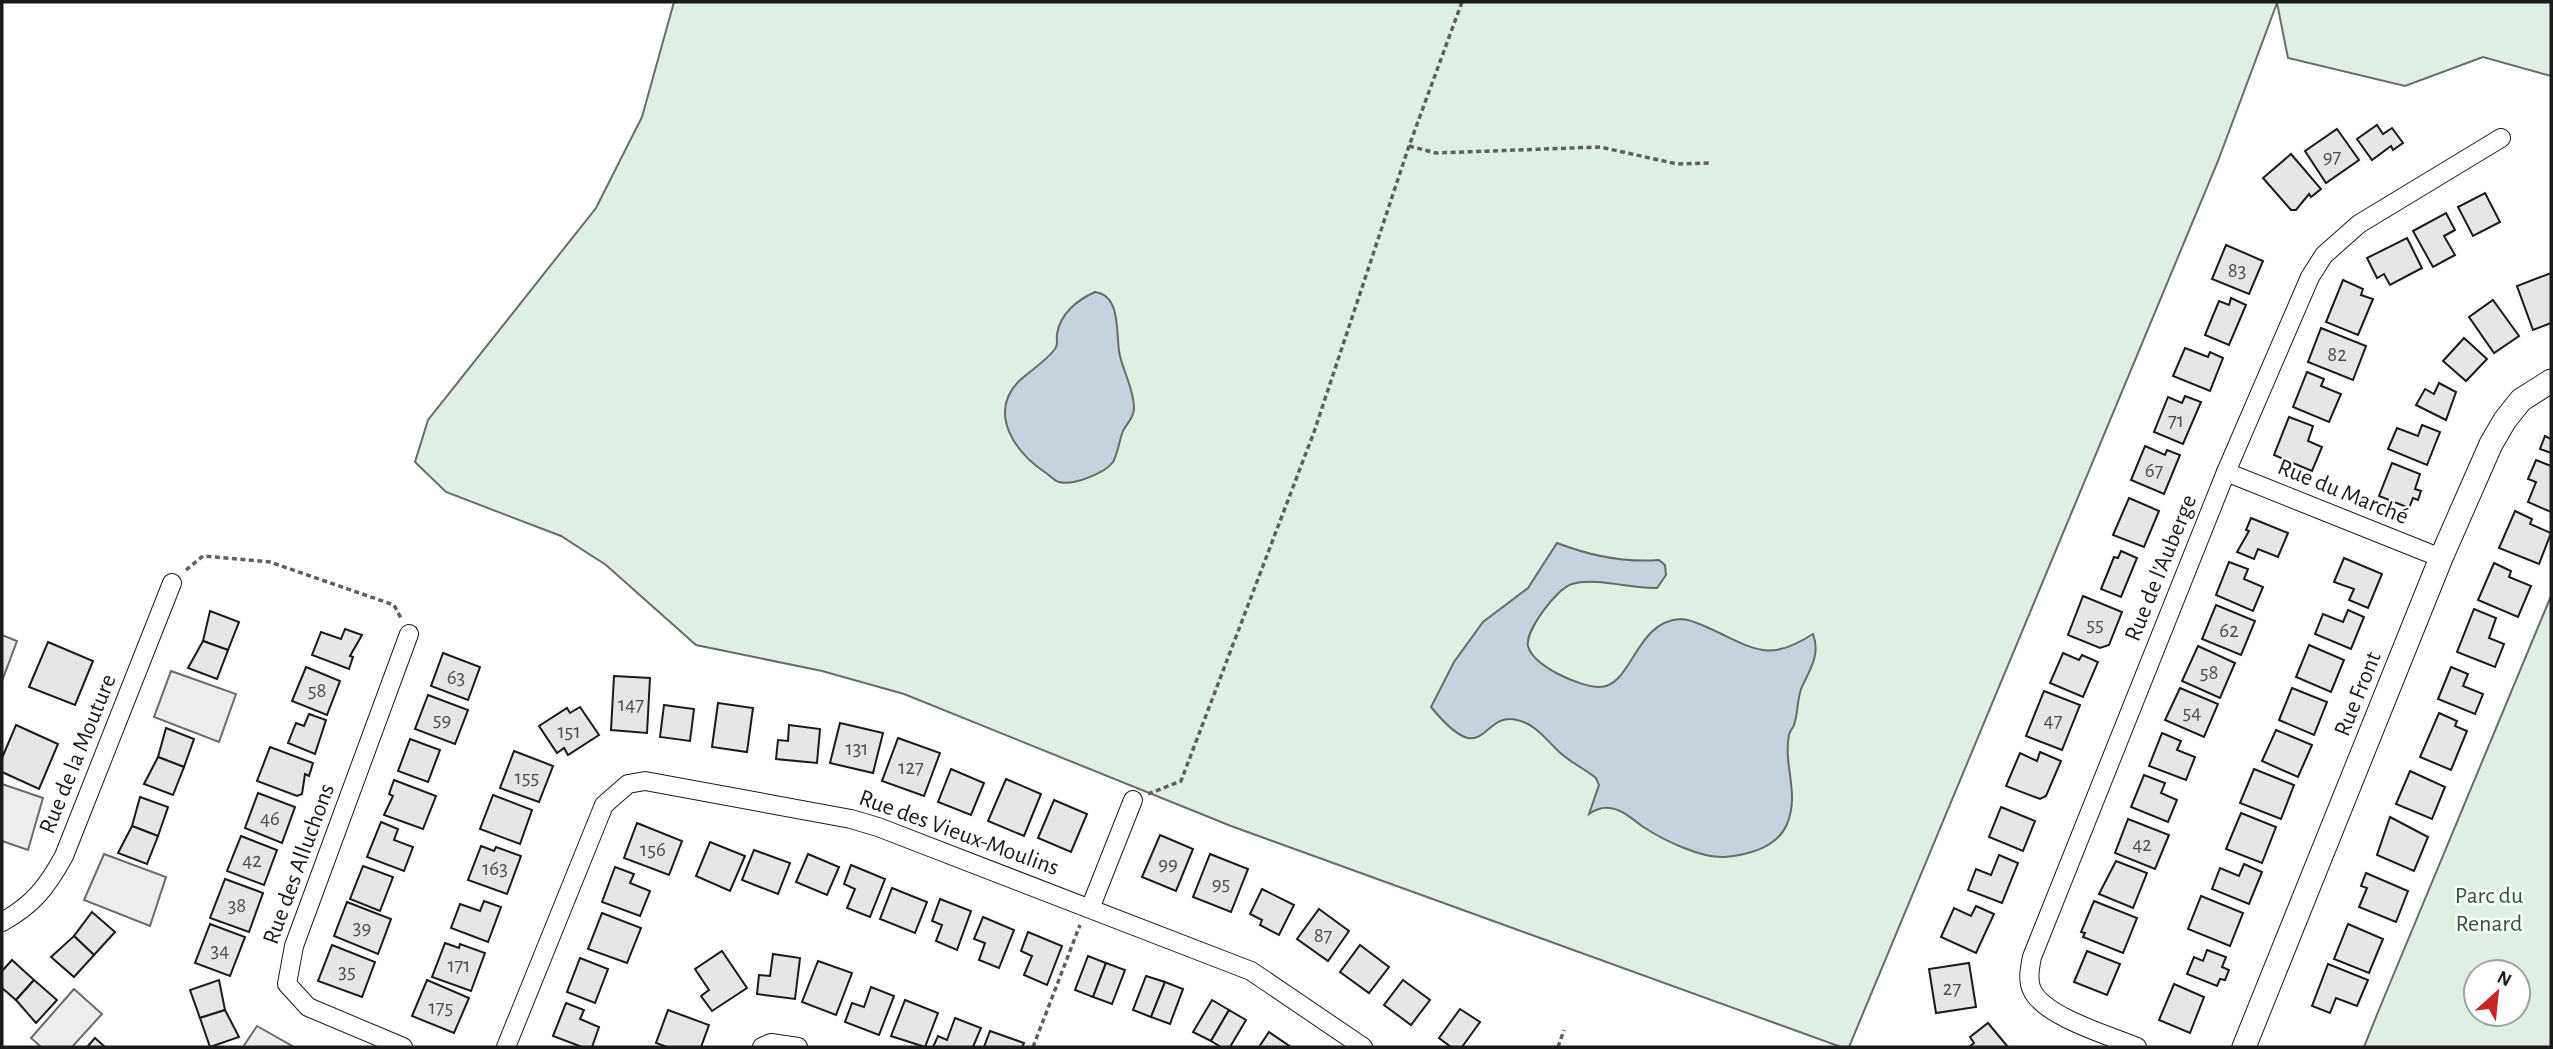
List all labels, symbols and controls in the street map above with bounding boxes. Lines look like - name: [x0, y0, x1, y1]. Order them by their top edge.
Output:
- house number: 97: [2323, 146, 2342, 167]
- house number: 83: [2228, 260, 2246, 281]
- house number: 82: [2327, 344, 2347, 365]
- house number: 71: [2168, 410, 2184, 431]
- street label: Rue du Marché: [2274, 455, 2412, 529]
- house number: 67: [2145, 460, 2164, 481]
- street label: Rue de l'Auberge: [2121, 491, 2201, 645]
- house number: 55: [2086, 614, 2104, 635]
- house number: 62: [2219, 620, 2239, 641]
- street label: Rue Front: [2330, 648, 2386, 740]
- house number: 58: [2200, 662, 2218, 683]
- house number: 63: [447, 667, 465, 688]
- street label: Rue de la Mouture: [35, 671, 121, 837]
- house number: 58: [308, 680, 326, 701]
- house number: 147: [618, 694, 644, 715]
- house number: 54: [2183, 702, 2201, 723]
- house number: 59: [433, 709, 451, 730]
- house number: 47: [2044, 710, 2063, 731]
- house number: 151: [557, 721, 581, 742]
- house number: 131: [845, 738, 869, 759]
- house number: 127: [898, 757, 924, 778]
- house number: 155: [515, 767, 539, 788]
- street label: Rue des Alluchons: [259, 781, 339, 947]
- street label: Rue des Vieux-Moulins: [856, 786, 1062, 880]
- house number: 46: [260, 808, 280, 829]
- house number: 42: [2132, 834, 2152, 855]
- house number: 156: [640, 839, 666, 860]
- house number: 42: [242, 850, 262, 871]
- house number: 99: [1158, 853, 1178, 874]
- house number: 163: [482, 858, 508, 879]
- house number: 95: [1212, 873, 1230, 894]
- park label: Parc du Renard: [2455, 884, 2523, 936]
- house number: 38: [228, 895, 246, 916]
- house number: 39: [353, 917, 371, 938]
- house number: 87: [1314, 925, 1333, 946]
- house number: 34: [211, 940, 229, 961]
- house number: 171: [447, 955, 471, 976]
- north arrow: [2462, 958, 2532, 1028]
- house number: 35: [338, 961, 356, 982]
- text: N: [2494, 968, 2514, 991]
- house number: 27: [1943, 978, 1961, 999]
- house number: 175: [429, 997, 453, 1018]

